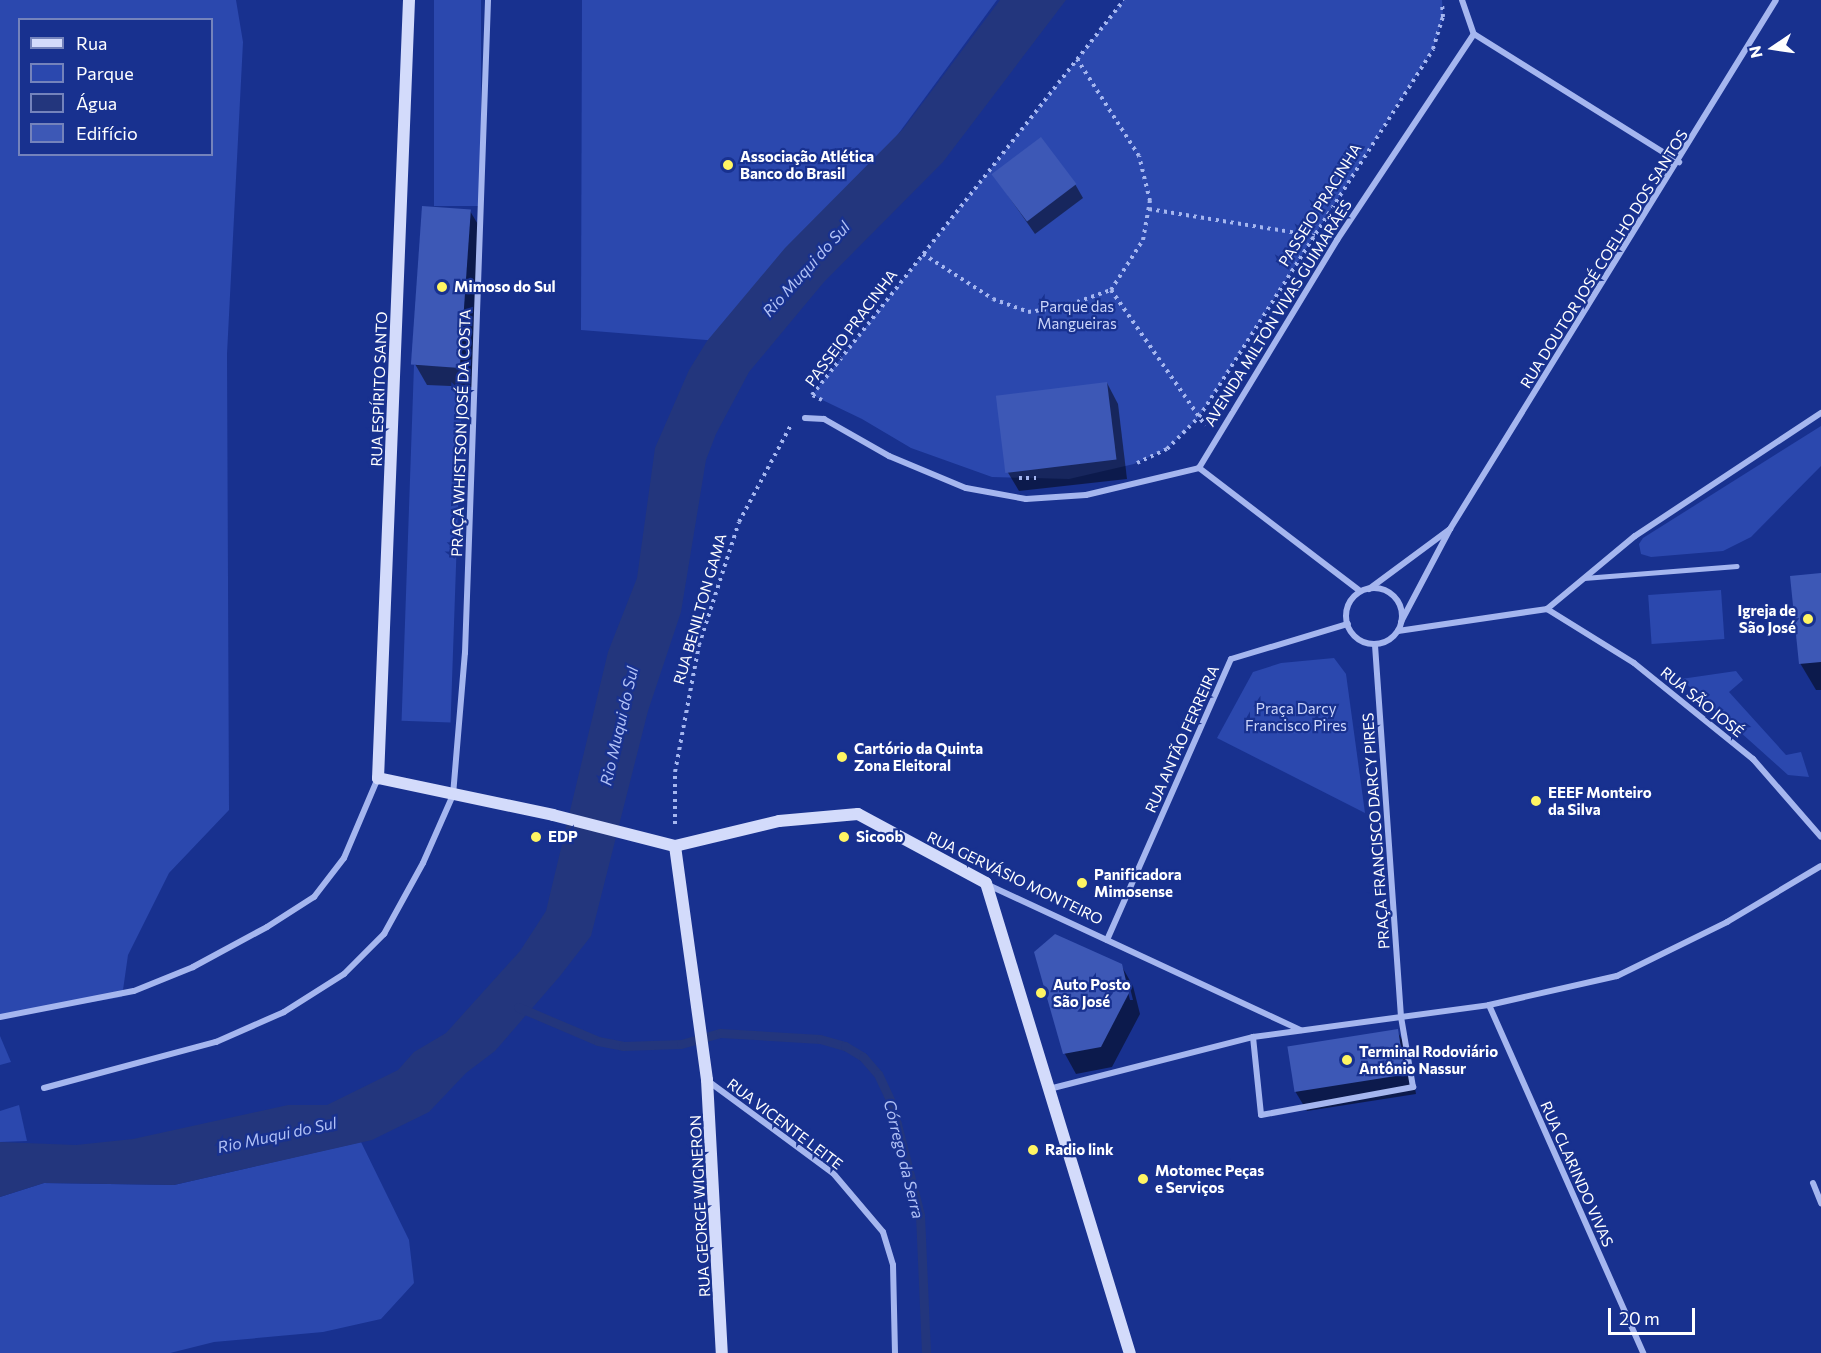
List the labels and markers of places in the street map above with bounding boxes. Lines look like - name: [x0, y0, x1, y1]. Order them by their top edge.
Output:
- place label: Associação Atlética Banco do Brasil: [740, 147, 874, 182]
- marker: Associação Atlética Banco do Brasil: [721, 158, 735, 172]
- place label: Mimoso do Sul: [454, 278, 556, 296]
- marker: Mimoso do Sul: [435, 280, 449, 294]
- place label: Igreja de São José: [1738, 601, 1796, 636]
- marker: Igreja de São José: [1801, 612, 1815, 626]
- place label: Cartório da Quinta Zona Eleitoral: [854, 739, 983, 774]
- marker: Cartório da Quinta Zona Eleitoral: [835, 750, 849, 764]
- place label: EEEF Monteiro da Silva: [1548, 783, 1652, 818]
- marker: EEEF Monteiro da Silva: [1529, 794, 1543, 808]
- place label: EDP: [548, 828, 578, 846]
- place label: Sicoob: [856, 828, 903, 846]
- marker: EDP: [529, 830, 543, 844]
- marker: Sicoob: [837, 830, 851, 844]
- place label: Panificadora Mimosense: [1094, 865, 1182, 900]
- marker: Panificadora Mimosense: [1075, 876, 1089, 890]
- place label: Auto Posto São José: [1053, 975, 1131, 1010]
- marker: Auto Posto São José: [1034, 986, 1048, 1000]
- place label: Terminal Rodoviário Antônio Nassur: [1359, 1042, 1498, 1077]
- marker: Terminal Rodoviário Antônio Nassur: [1340, 1053, 1354, 1067]
- place label: Radio link: [1045, 1141, 1114, 1159]
- marker: Radio link: [1026, 1143, 1040, 1157]
- place label: Motomec Peças e Serviços: [1155, 1161, 1264, 1196]
- marker: Motomec Peças e Serviços: [1136, 1172, 1150, 1186]

